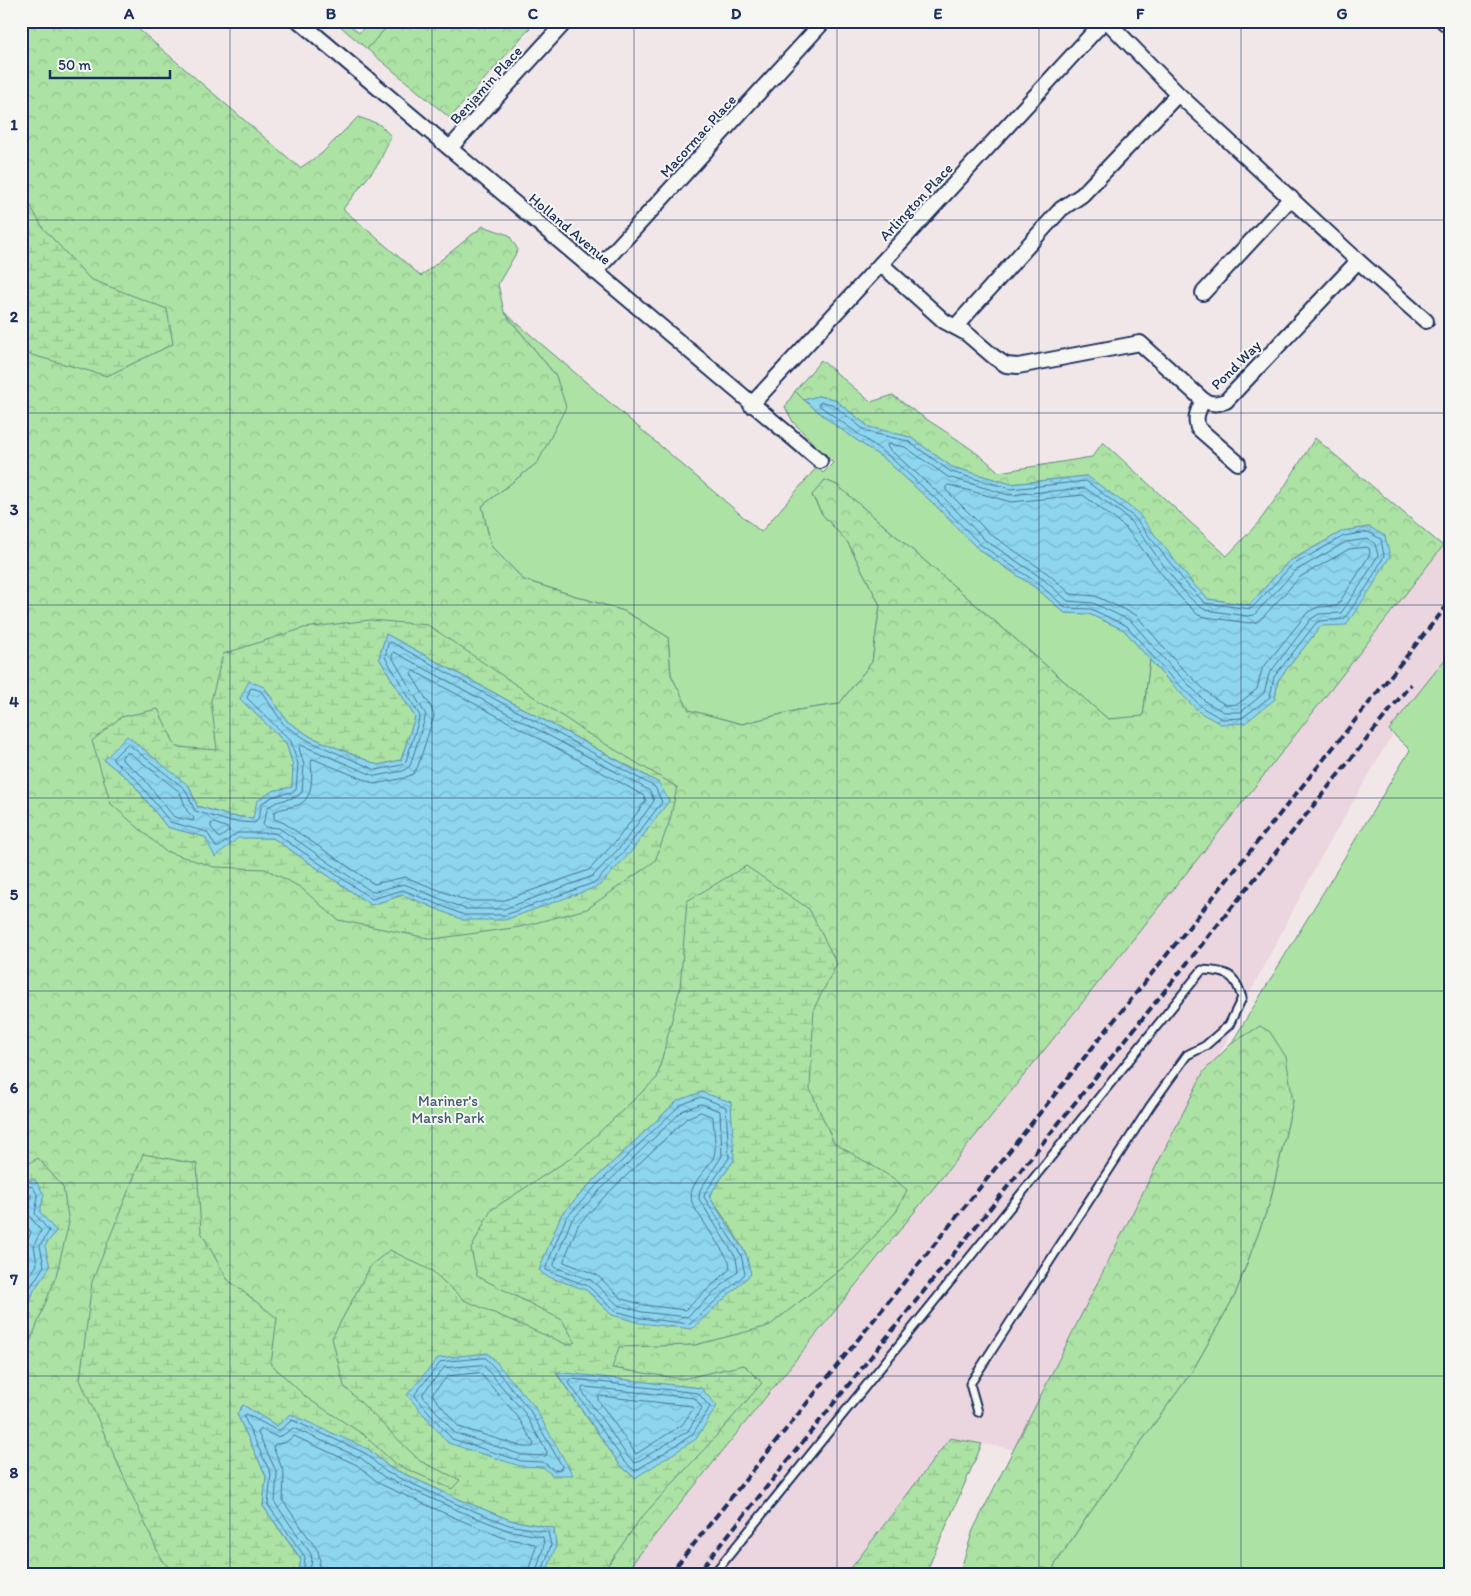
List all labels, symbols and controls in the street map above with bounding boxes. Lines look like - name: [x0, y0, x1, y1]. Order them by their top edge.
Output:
- text: A: [123, 4, 135, 23]
- text: B: [326, 4, 337, 23]
- text: C: [528, 4, 539, 23]
- text: D: [731, 4, 742, 23]
- text: E: [934, 4, 943, 23]
- text: F: [1136, 4, 1145, 23]
- text: G: [1336, 4, 1348, 23]
- street label: Benjamin Place: [446, 42, 526, 128]
- scale bar: [50, 48, 170, 80]
- text: 50 m: [58, 56, 91, 74]
- street label: Macormac Place: [656, 91, 740, 181]
- text: 1: [10, 115, 18, 134]
- street label: Arlington Place: [875, 159, 957, 245]
- street label: Holland Avenue: [525, 189, 615, 269]
- text: 2: [10, 307, 19, 326]
- street label: Pond Way: [1207, 336, 1265, 394]
- text: 3: [10, 500, 19, 519]
- text: 4: [9, 692, 19, 711]
- text: 5: [10, 885, 19, 904]
- text: 6: [10, 1078, 19, 1097]
- park label: Mariner's Marsh Park: [411, 1092, 485, 1127]
- text: 7: [9, 1270, 18, 1289]
- text: 8: [10, 1463, 19, 1482]

